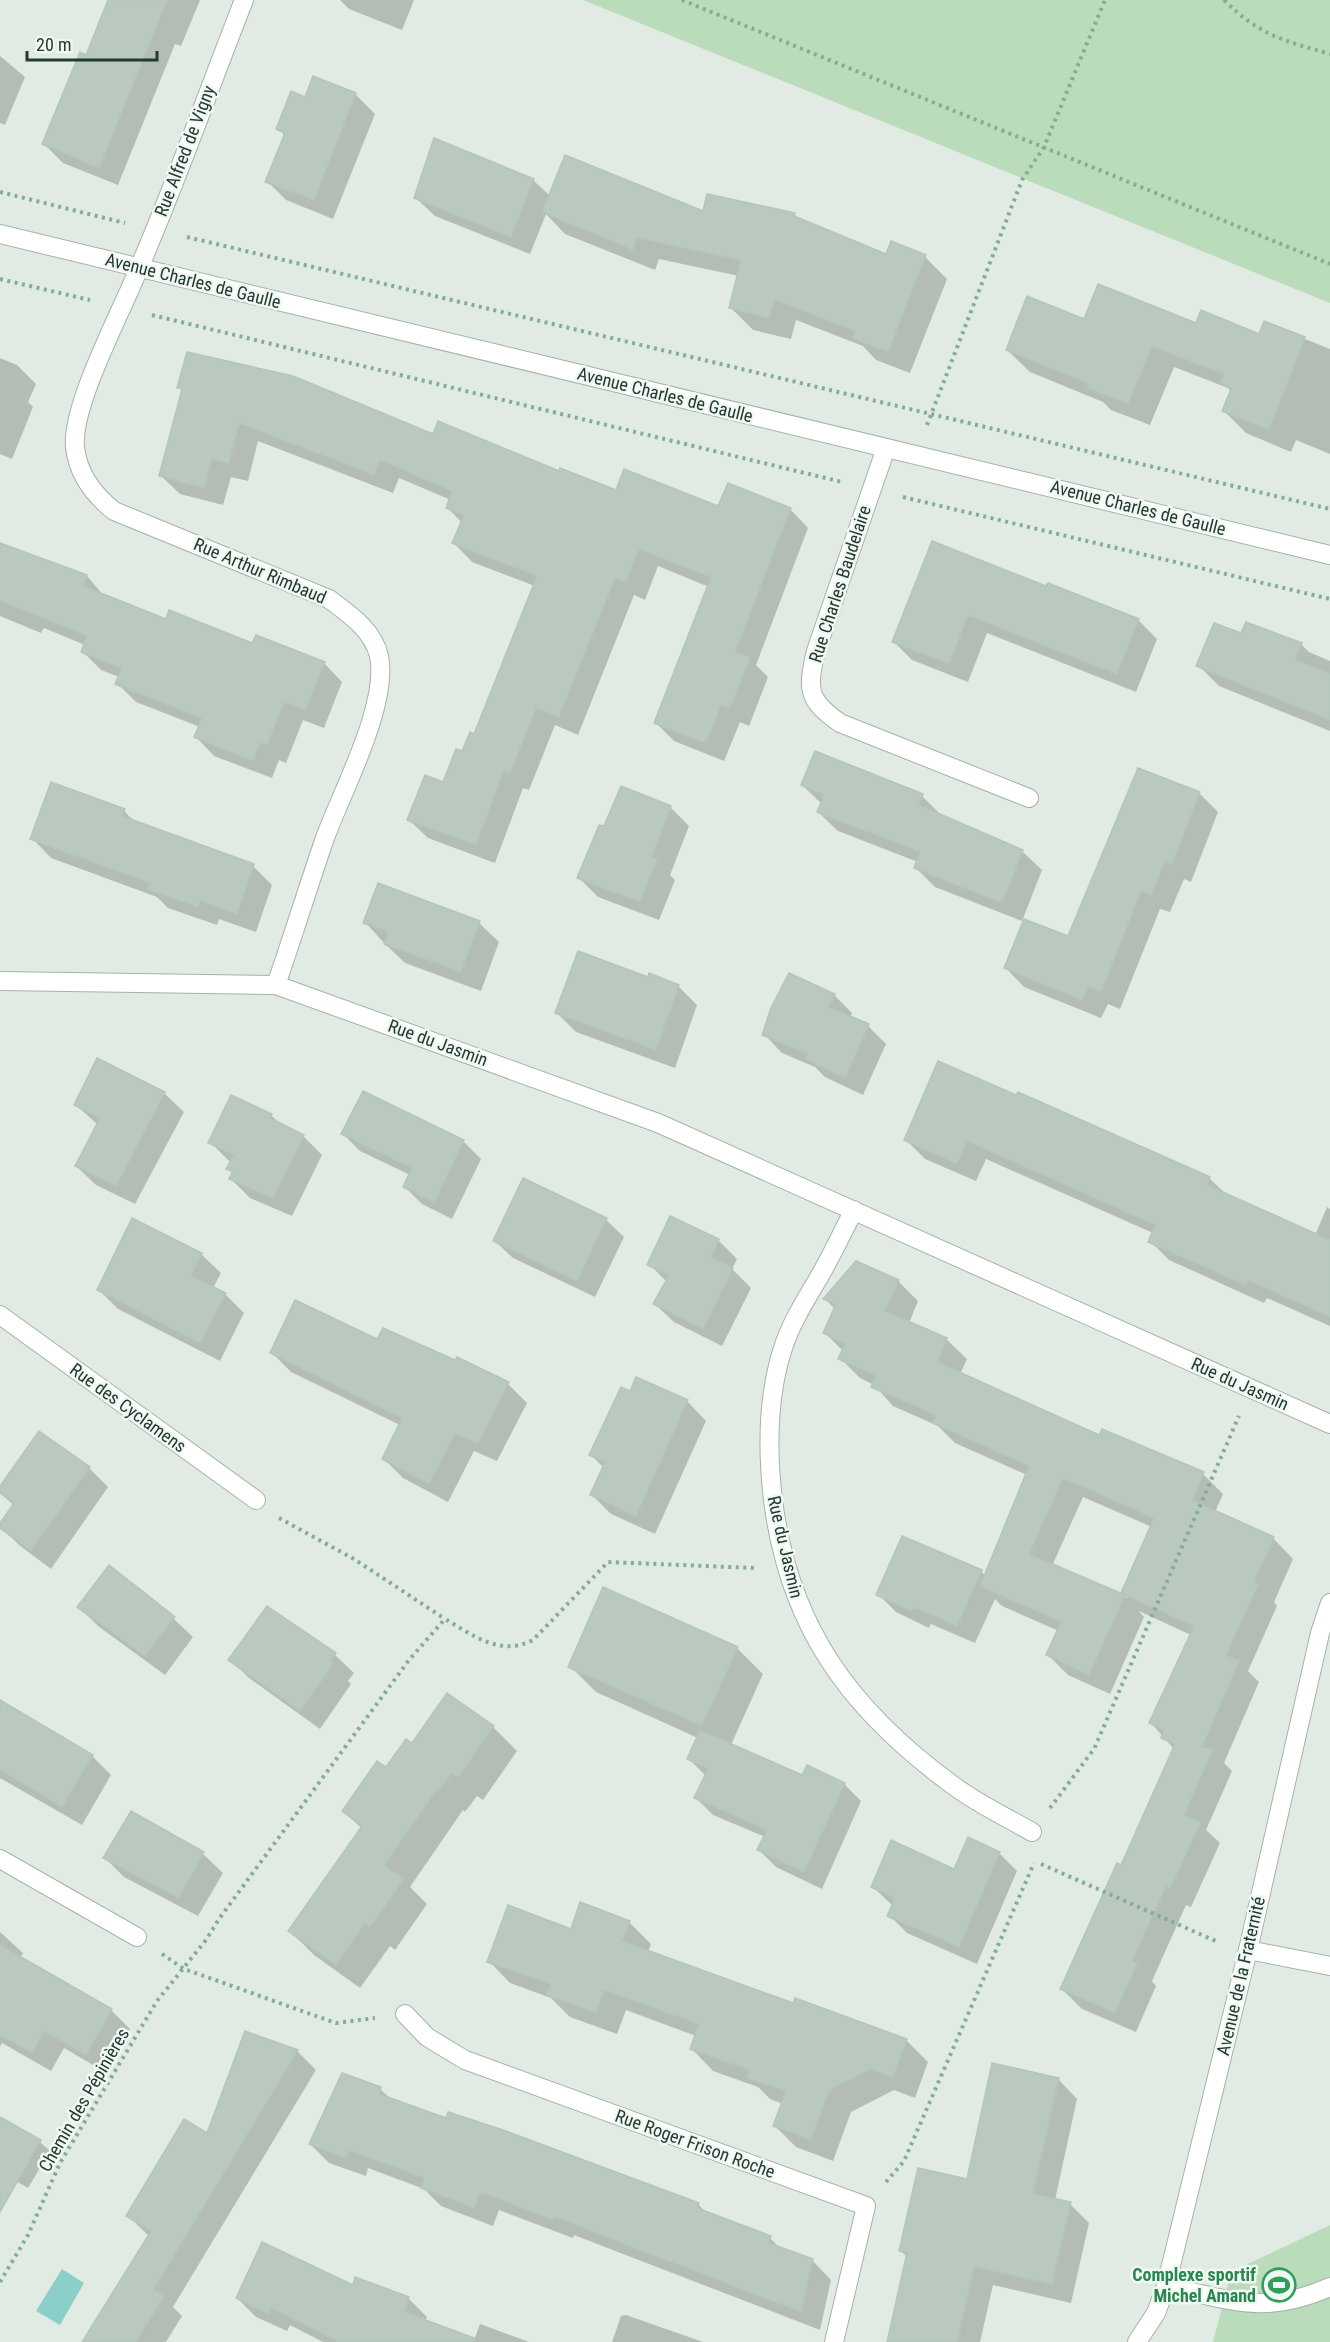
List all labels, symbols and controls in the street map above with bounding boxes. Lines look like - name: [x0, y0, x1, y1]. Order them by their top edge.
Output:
- scale bar: [27, 24, 158, 62]
- text: 20 m: [36, 34, 71, 55]
- street label: Rue Alfred de Vigny: [150, 82, 219, 219]
- street label: Avenue Charles de Gaulle: [103, 249, 283, 312]
- street label: Avenue Charles de Gaulle: [575, 363, 755, 426]
- street label: Avenue Charles de Gaulle: [1048, 476, 1228, 539]
- street label: Rue Charles Baudelaire: [804, 503, 875, 665]
- street label: Rue Arthur Rimbaud: [191, 533, 330, 608]
- street label: Rue du Jasmin: [385, 1015, 491, 1070]
- street label: Rue du Jasmin: [1188, 1353, 1292, 1414]
- street label: Rue des Cyclamens: [66, 1359, 190, 1457]
- street label: Rue du Jasmin: [763, 1494, 807, 1600]
- street label: Avenue de la Fraternité: [1212, 1894, 1269, 2057]
- street label: Chemin des Pépinières: [34, 2024, 133, 2175]
- street label: Rue Roger Frison Roche: [612, 2105, 778, 2182]
- place label: Complexe sportif Michel Amand: [1132, 2264, 1256, 2306]
- sports icon: Complexe sportif Michel Amand: [1261, 2267, 1297, 2303]

